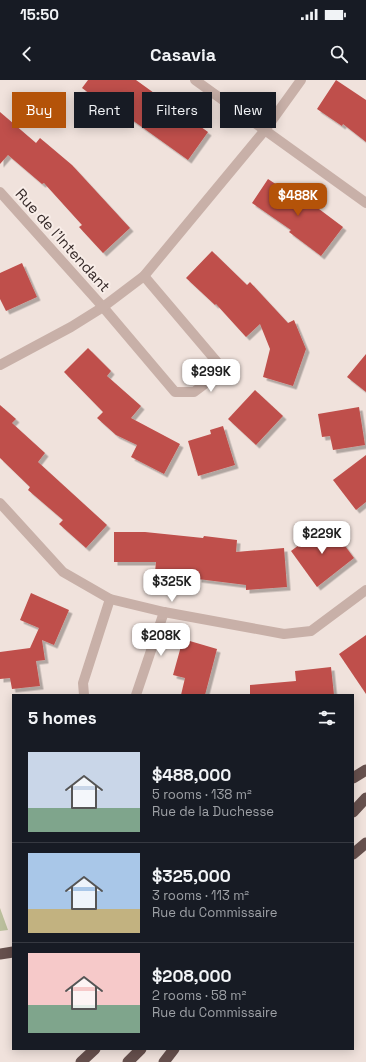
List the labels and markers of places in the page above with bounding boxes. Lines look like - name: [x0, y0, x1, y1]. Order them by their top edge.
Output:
- pin: $488K: [270, 183, 326, 217]
- pin: $299K: [183, 359, 239, 393]
- pin: $229K: [294, 521, 350, 555]
- pin: $325K: [144, 569, 200, 603]
- pin: $208K: [133, 623, 189, 657]

